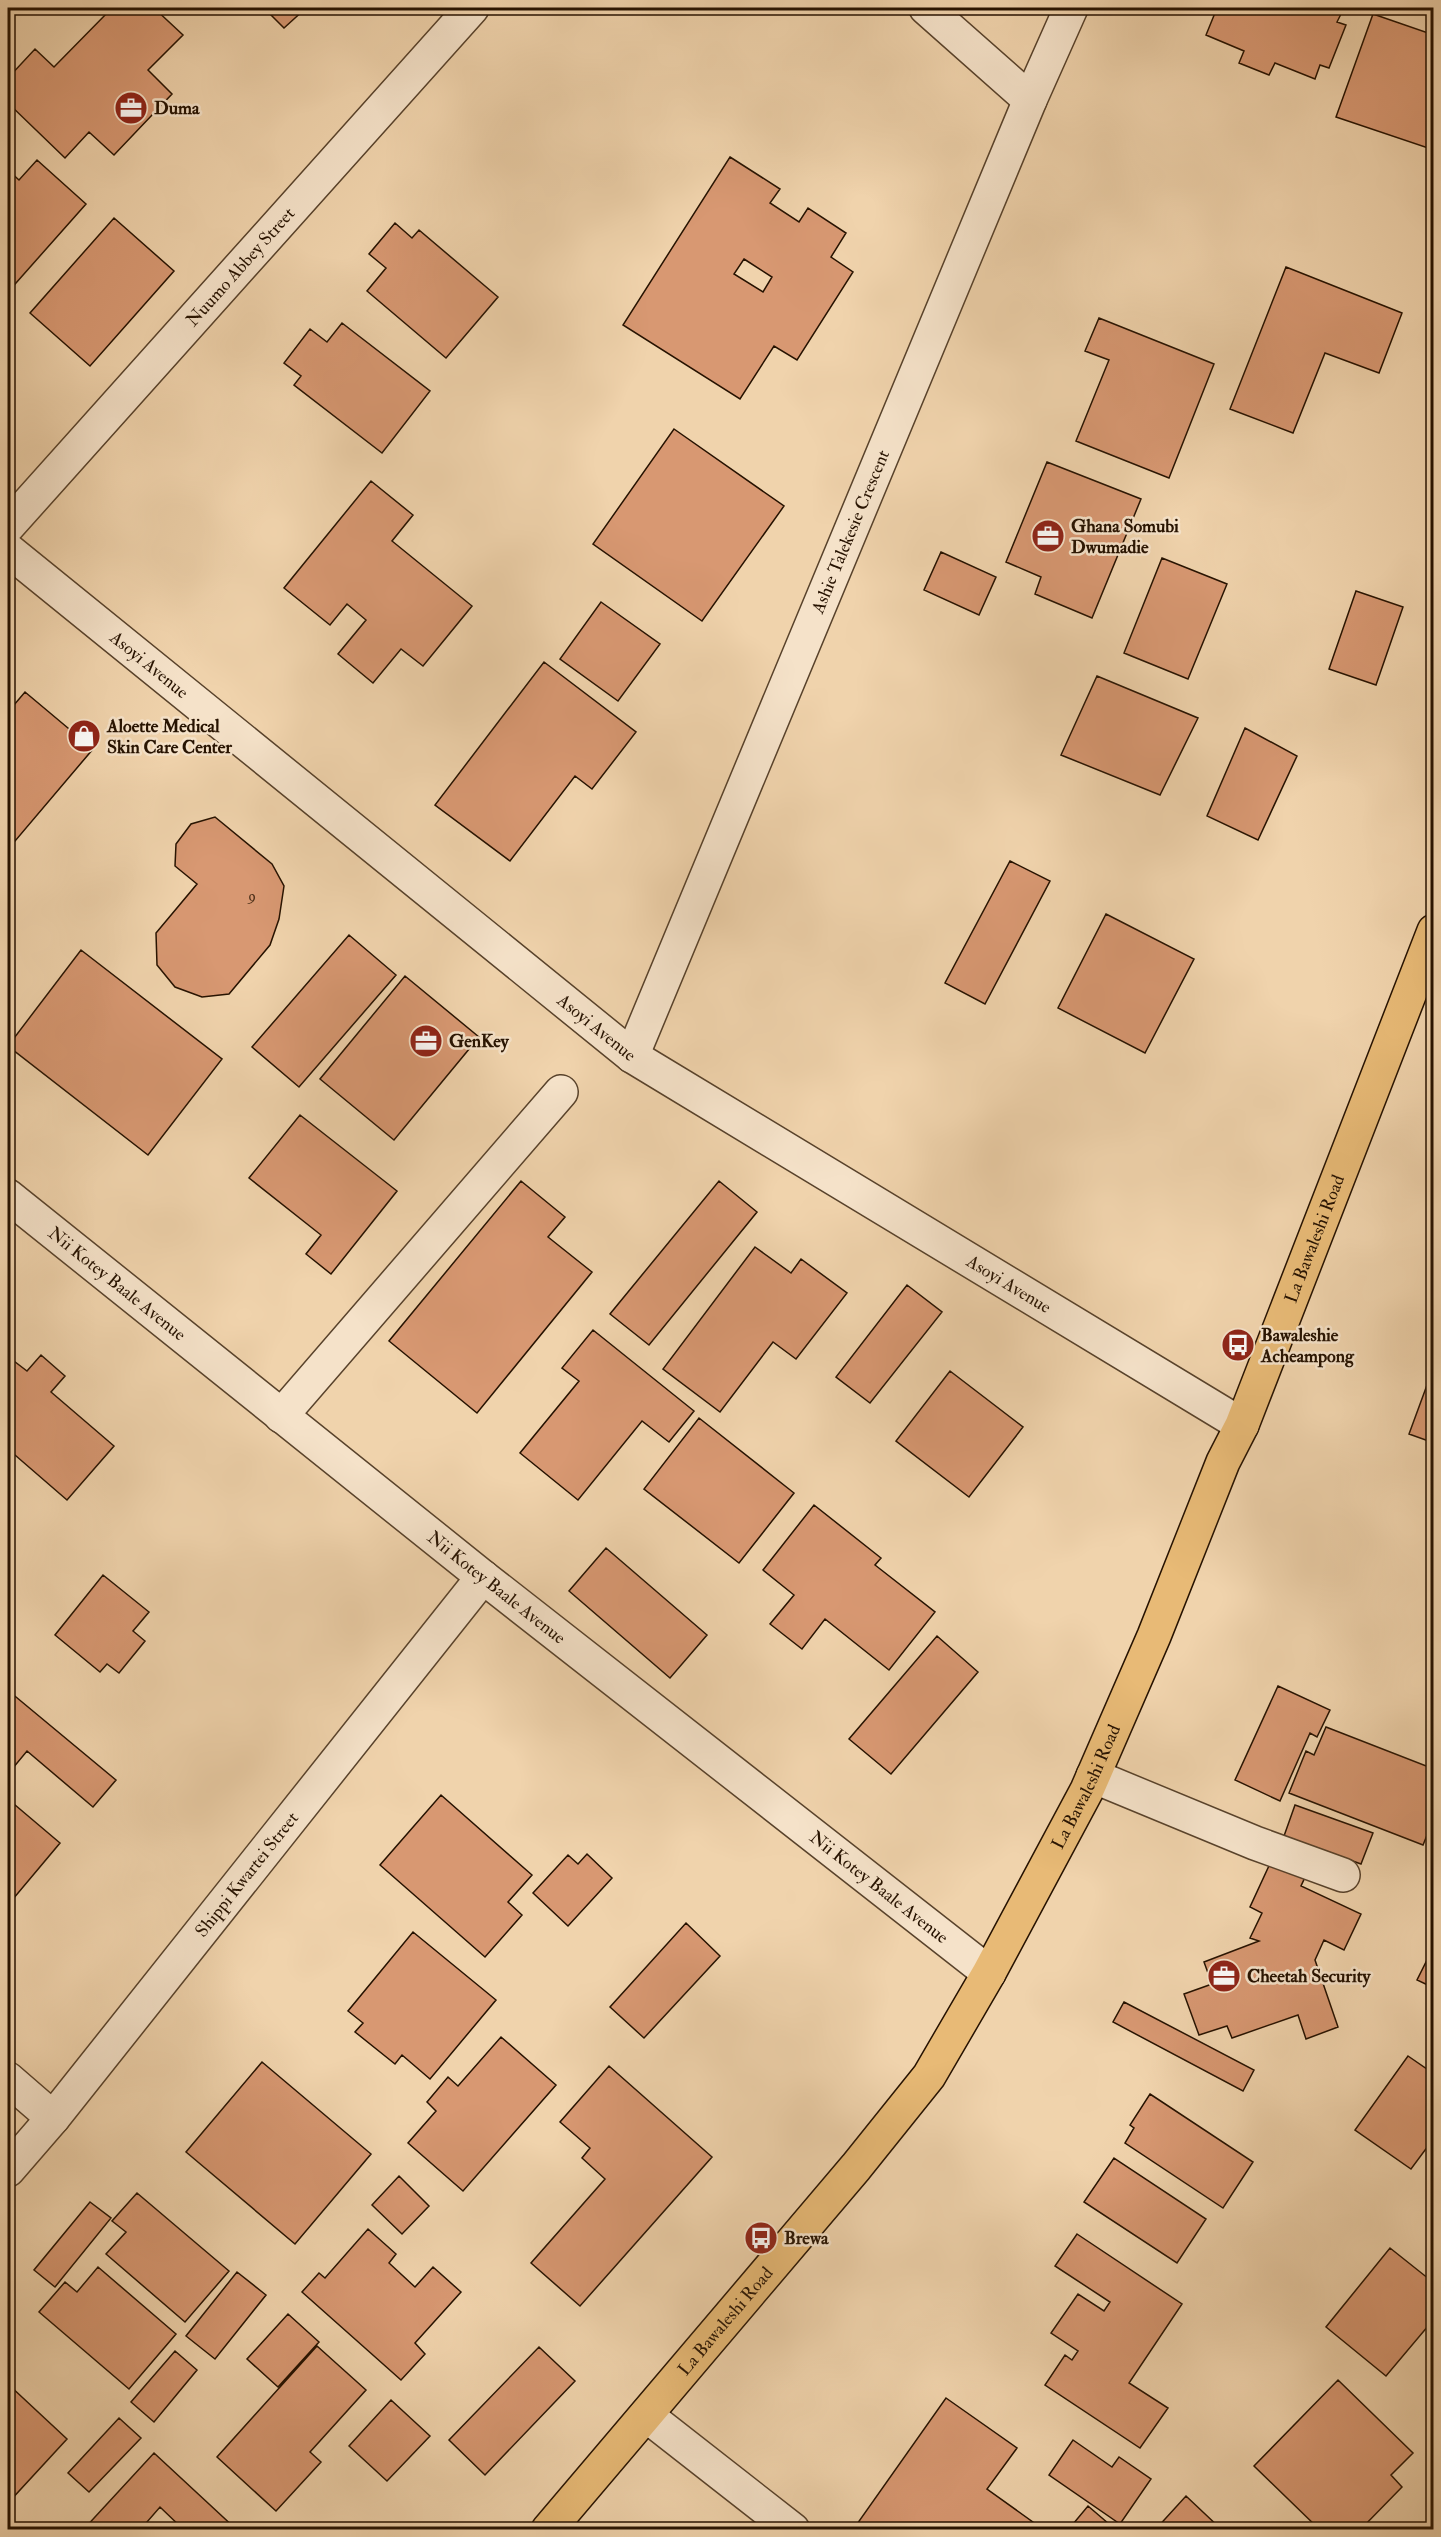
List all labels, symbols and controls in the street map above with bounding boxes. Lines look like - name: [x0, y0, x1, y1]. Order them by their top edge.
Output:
- office icon: Duma: [113, 90, 149, 126]
- place label: Duma: [154, 97, 200, 120]
- street label: Nuumo Abbey Street: [181, 202, 300, 331]
- street label: Ashie Talekesie Crescent: [806, 446, 895, 618]
- place label: Ghana Somubi Dwumadie: [1071, 515, 1179, 559]
- office icon: Ghana Somubi Dwumadie: [1030, 518, 1066, 554]
- street label: Asoyi Avenue: [104, 625, 194, 704]
- place label: Aloette Medical Skin Care Center: [106, 715, 232, 759]
- shop icon: Aloette Medical Skin Care Center: [66, 718, 102, 754]
- house number: 9: [247, 887, 256, 906]
- street label: Asoyi Avenue: [552, 988, 641, 1067]
- office icon: GenKey: [408, 1023, 444, 1059]
- place label: GenKey: [449, 1030, 510, 1053]
- street label: La Bawaleshi Road: [1279, 1171, 1350, 1306]
- street label: Nii Kotey Baale Avenue: [44, 1221, 191, 1346]
- street label: Asoyi Avenue: [962, 1249, 1056, 1319]
- place label: Bawaleshie Acheampong: [1260, 1324, 1355, 1368]
- bus stop icon: Bawaleshie Acheampong: [1220, 1327, 1256, 1363]
- street label: Nii Kotey Baale Avenue: [423, 1525, 571, 1649]
- street label: La Bawaleshi Road: [1046, 1721, 1126, 1853]
- street label: Shippi Kwartei Street: [190, 1807, 304, 1942]
- street label: Nii Kotey Baale Avenue: [805, 1826, 954, 1949]
- office icon: Cheetah Security: [1206, 1958, 1242, 1994]
- place label: Cheetah Security: [1247, 1965, 1371, 1988]
- bus stop icon: Brewa: [743, 2220, 779, 2256]
- place label: Brewa: [784, 2227, 829, 2250]
- street label: La Bawaleshi Road: [673, 2262, 778, 2380]

